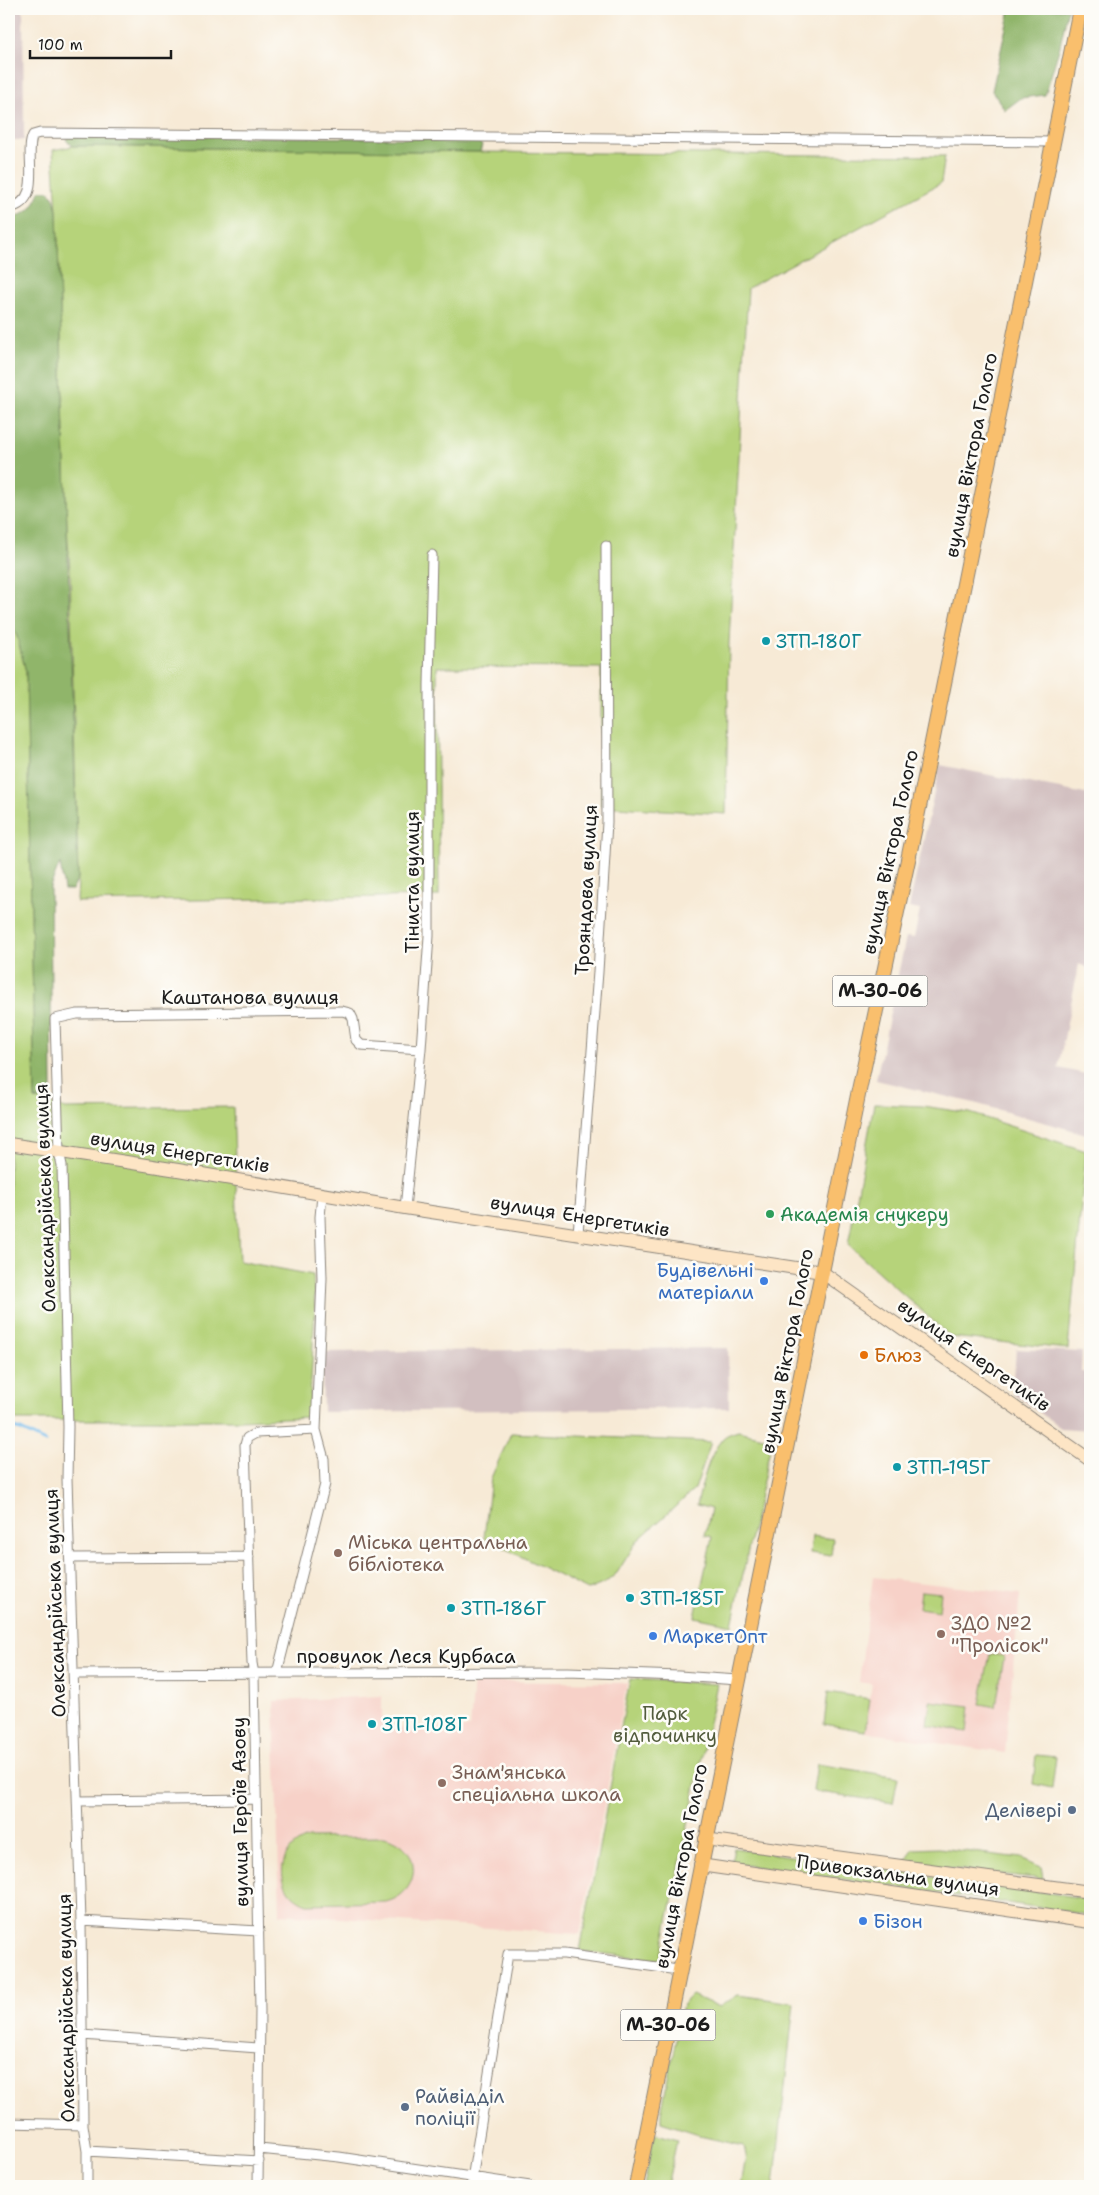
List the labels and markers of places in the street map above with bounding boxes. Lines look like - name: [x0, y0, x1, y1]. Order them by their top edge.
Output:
- place label: ЗТП-180Г: [776, 629, 862, 654]
- marker: ЗТП-180Г: [760, 635, 772, 647]
- place label: Академія снукеру: [780, 1202, 949, 1227]
- marker: Академія снукеру: [764, 1208, 776, 1220]
- place label: Будівельні матеріали: [657, 1258, 754, 1305]
- marker: Будівельні матеріали: [758, 1275, 770, 1287]
- place label: Блюз: [874, 1343, 922, 1368]
- marker: Блюз: [858, 1349, 870, 1361]
- place label: ЗТП-195Г: [907, 1455, 991, 1480]
- marker: ЗТП-195Г: [891, 1461, 903, 1473]
- place label: Міська центральна бібліотека: [348, 1530, 528, 1577]
- marker: Міська центральна бібліотека: [332, 1547, 344, 1559]
- place label: ЗТП-185Г: [640, 1586, 724, 1611]
- marker: ЗТП-185Г: [624, 1592, 636, 1604]
- place label: ЗТП-186Г: [461, 1596, 547, 1621]
- marker: ЗТП-186Г: [445, 1602, 457, 1614]
- place label: ЗДО №2 "Пролісок": [951, 1611, 1049, 1658]
- place label: МаркетОпт: [663, 1624, 768, 1649]
- marker: ЗДО №2 "Пролісок": [935, 1628, 947, 1640]
- marker: МаркетОпт: [647, 1630, 659, 1642]
- place label: ЗТП-108Г: [382, 1712, 468, 1737]
- marker: ЗТП-108Г: [366, 1718, 378, 1730]
- place label: Знам'янська спеціальна школа: [452, 1760, 621, 1807]
- marker: Знам'янська спеціальна школа: [436, 1777, 448, 1789]
- place label: Делівері: [985, 1798, 1062, 1823]
- marker: Делівері: [1066, 1804, 1078, 1816]
- place label: Бізон: [873, 1909, 923, 1934]
- marker: Бізон: [857, 1915, 869, 1927]
- place label: Райвідділ поліції: [415, 2084, 505, 2131]
- marker: Райвідділ поліції: [399, 2101, 411, 2113]

